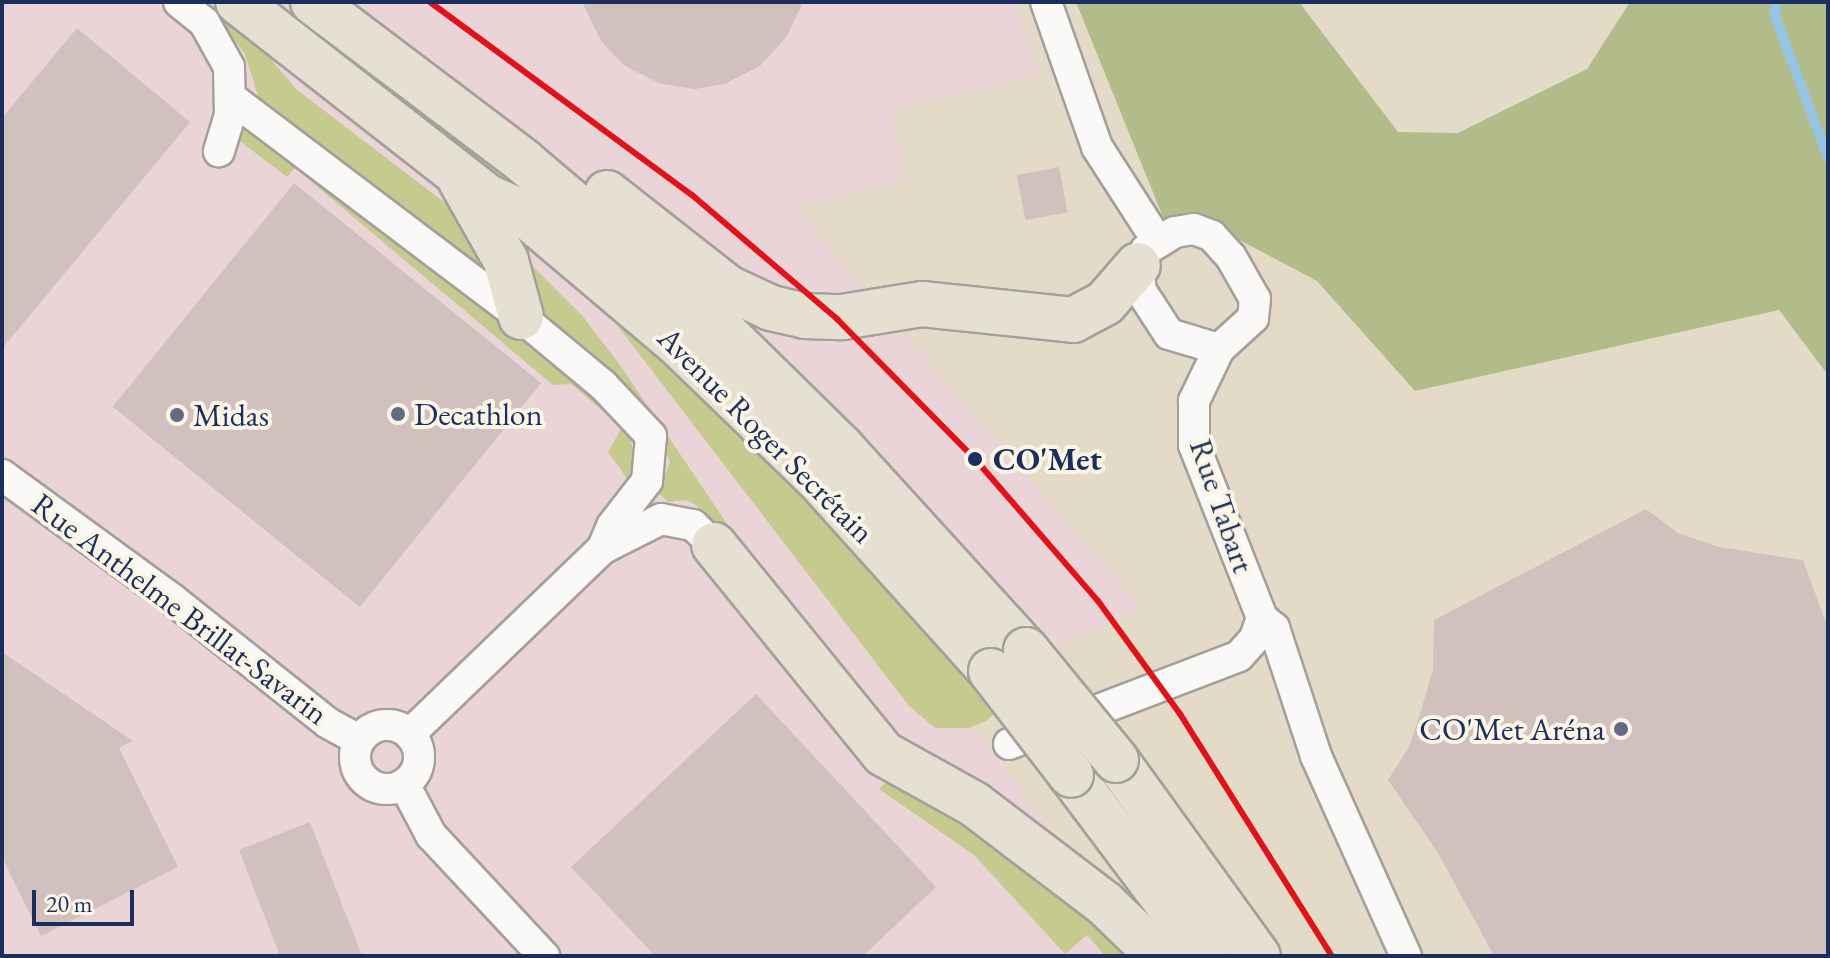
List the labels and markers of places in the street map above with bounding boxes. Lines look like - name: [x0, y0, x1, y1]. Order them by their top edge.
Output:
- place label: Decathlon: [414, 395, 543, 433]
- place label: Midas: [193, 396, 269, 434]
- marker: Decathlon: [389, 405, 407, 423]
- marker: Midas: [168, 406, 186, 424]
- place label: CO'Met: [993, 440, 1102, 478]
- marker: CO'Met: [964, 448, 986, 470]
- place label: CO'Met Aréna: [1419, 710, 1605, 748]
- marker: CO'Met Aréna: [1612, 720, 1630, 738]

